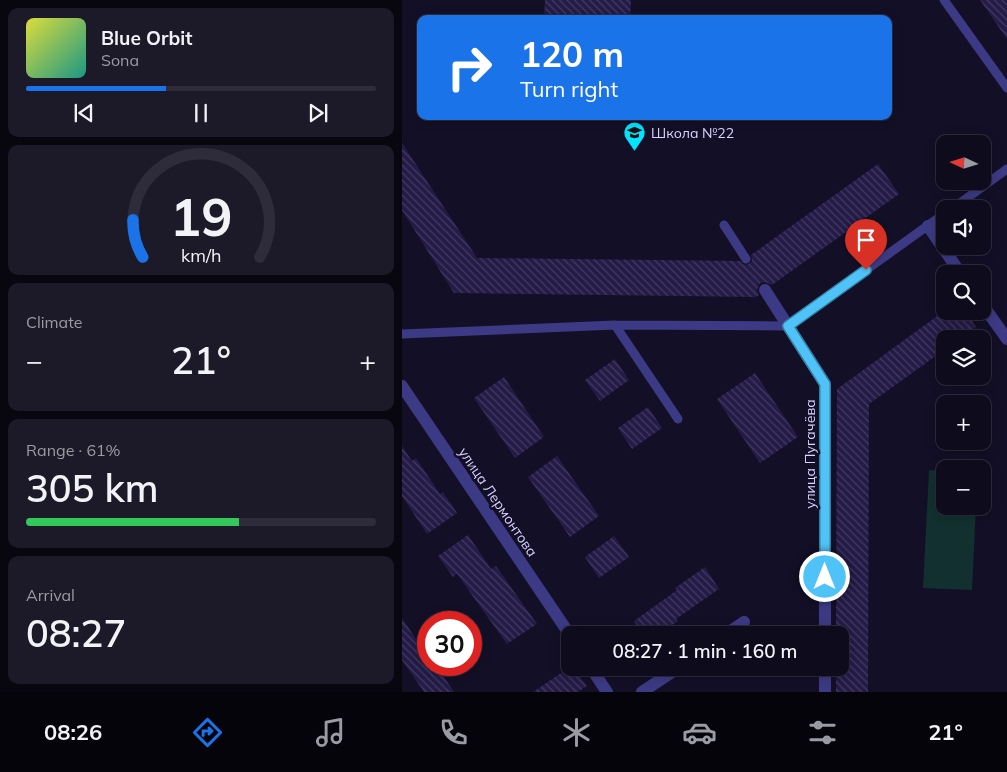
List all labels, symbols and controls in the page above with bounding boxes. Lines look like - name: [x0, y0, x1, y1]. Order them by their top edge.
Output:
- text: Blue Orbit: [101, 26, 192, 50]
- text: 120 m: [520, 32, 624, 76]
- icon: right: [437, 35, 502, 100]
- text: Sona: [101, 50, 139, 70]
- text: Turn right: [520, 75, 618, 103]
- icon: previous: [70, 99, 98, 127]
- icon: pause: [187, 99, 215, 127]
- icon: next: [304, 99, 332, 127]
- school or university icon: Школа №22: [623, 121, 647, 152]
- place label: Школа №22: [651, 124, 734, 142]
- north arrow: [936, 135, 991, 190]
- map controls: [936, 135, 991, 515]
- text: 19: [170, 184, 232, 249]
- button: sound: [936, 200, 991, 255]
- pin: [845, 219, 887, 270]
- icon: arrive: [852, 226, 880, 254]
- text: km/h: [181, 244, 221, 266]
- button: search: [936, 265, 991, 320]
- text: Climate: [26, 312, 82, 332]
- button: layers: [936, 330, 991, 385]
- text: 21°: [171, 336, 231, 384]
- text: −: [26, 343, 43, 378]
- text: +: [359, 343, 376, 378]
- button: +: [936, 395, 991, 450]
- street label: улица Пугачёва: [801, 399, 819, 509]
- text: Range · 61%: [26, 440, 121, 460]
- street label: улица Лермонтова: [455, 444, 541, 560]
- button: −: [936, 460, 991, 515]
- text: 305 km: [26, 464, 159, 512]
- position arrow: [798, 550, 850, 602]
- text: Arrival: [26, 585, 75, 605]
- text: 08:27: [26, 609, 126, 657]
- speed limit sign: 30: [417, 611, 482, 676]
- text: 08:27 · 1 min · 160 m: [612, 639, 798, 663]
- icon: directions: [190, 715, 225, 750]
- icon: music: [313, 715, 348, 750]
- icon: phone: [436, 715, 471, 750]
- icon: climate: [559, 715, 594, 750]
- icon: car: [682, 715, 717, 750]
- icon: filters: [805, 715, 840, 750]
- text: 08:26: [44, 718, 102, 746]
- text: 21°: [928, 718, 963, 746]

